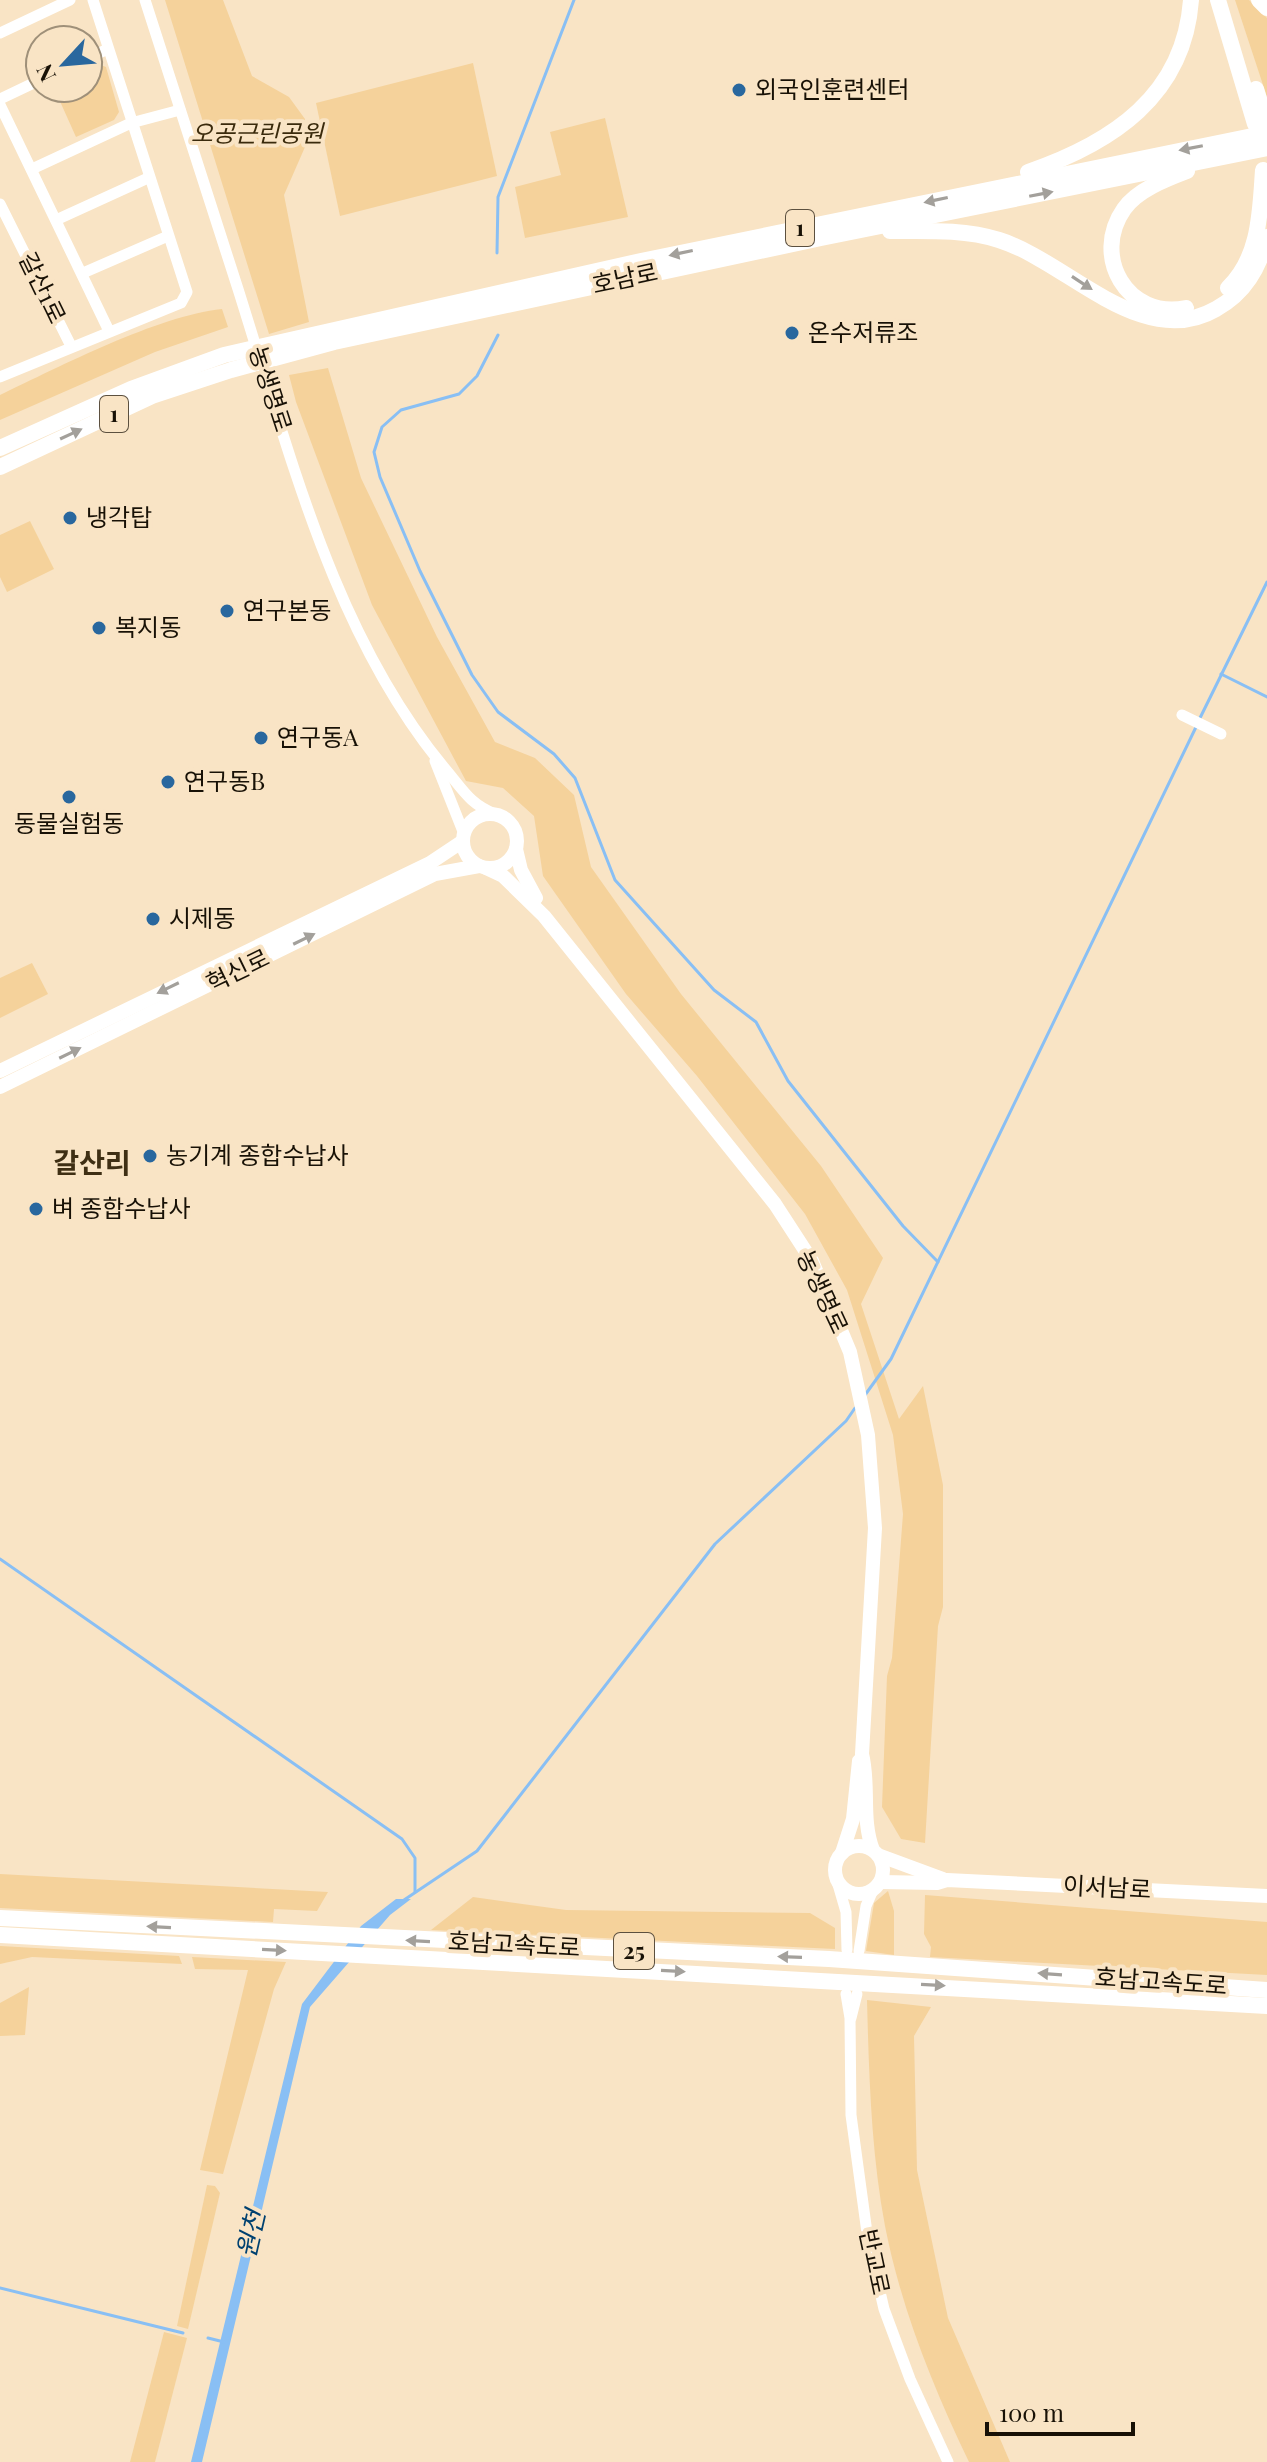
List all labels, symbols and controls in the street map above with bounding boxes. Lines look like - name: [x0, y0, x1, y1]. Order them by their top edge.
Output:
- north arrow: [24, 24, 104, 104]
- text: N: [28, 59, 62, 87]
- place label: 외국인훈련센터: [755, 72, 910, 104]
- marker: 외국인훈련센터: [730, 81, 748, 99]
- park label: 오공근린공원: [191, 116, 325, 148]
- one-way arrow: [1178, 143, 1203, 155]
- one-way arrow: [1029, 187, 1054, 200]
- one-way arrow: [923, 194, 948, 207]
- road number: 1: [786, 210, 814, 246]
- street label: 갈산1로: [13, 246, 75, 328]
- one-way arrow: [668, 247, 693, 260]
- street label: 호남로: [589, 255, 660, 300]
- one-way arrow: [1072, 275, 1093, 290]
- place label: 온수저류조: [808, 315, 918, 347]
- marker: 온수저류조: [783, 324, 801, 342]
- street label: 농생명로: [243, 341, 301, 435]
- road number: 1: [100, 396, 128, 432]
- one-way arrow: [59, 427, 82, 441]
- place label: 냉각탑: [86, 500, 152, 532]
- marker: 냉각탑: [61, 509, 79, 527]
- place label: 연구본동: [243, 593, 331, 625]
- marker: 연구본동: [218, 602, 236, 620]
- place label: 복지동: [115, 610, 181, 642]
- marker: 복지동: [90, 619, 108, 637]
- place label: 연구동A: [277, 720, 359, 752]
- marker: 연구동A: [252, 729, 270, 747]
- place label: 연구동B: [184, 764, 265, 796]
- marker: 연구동B: [159, 773, 177, 791]
- marker: 동물실험동: [60, 788, 78, 806]
- place label: 동물실험동: [14, 806, 124, 838]
- place label: 시제동: [169, 901, 235, 933]
- marker: 시제동: [144, 910, 162, 928]
- one-way arrow: [292, 932, 315, 946]
- street label: 혁신로: [200, 940, 274, 998]
- one-way arrow: [156, 981, 179, 995]
- one-way arrow: [59, 1046, 82, 1059]
- place label: 농기계 종합수납사: [166, 1138, 349, 1170]
- district label: 갈산리: [53, 1143, 131, 1180]
- marker: 농기계 종합수납사: [141, 1147, 159, 1165]
- place label: 벼 종합수납사: [52, 1191, 190, 1223]
- marker: 벼 종합수납사: [27, 1200, 45, 1218]
- street label: 농생명로: [791, 1244, 857, 1338]
- street label: 이서남로: [1062, 1868, 1152, 1904]
- one-way arrow: [146, 1920, 171, 1933]
- street label: 호남고속도로: [447, 1924, 581, 1962]
- road number: 25: [614, 1933, 654, 1969]
- one-way arrow: [406, 1934, 431, 1947]
- one-way arrow: [262, 1944, 287, 1957]
- one-way arrow: [777, 1951, 802, 1964]
- street label: 호남고속도로: [1094, 1959, 1228, 2001]
- one-way arrow: [661, 1965, 686, 1978]
- one-way arrow: [1037, 1967, 1062, 1980]
- one-way arrow: [921, 1979, 946, 1992]
- water label: 원천: [227, 2203, 273, 2261]
- street label: 반교로: [853, 2226, 898, 2297]
- scale bar: [987, 2386, 1133, 2436]
- text: 100 m: [999, 2396, 1064, 2428]

